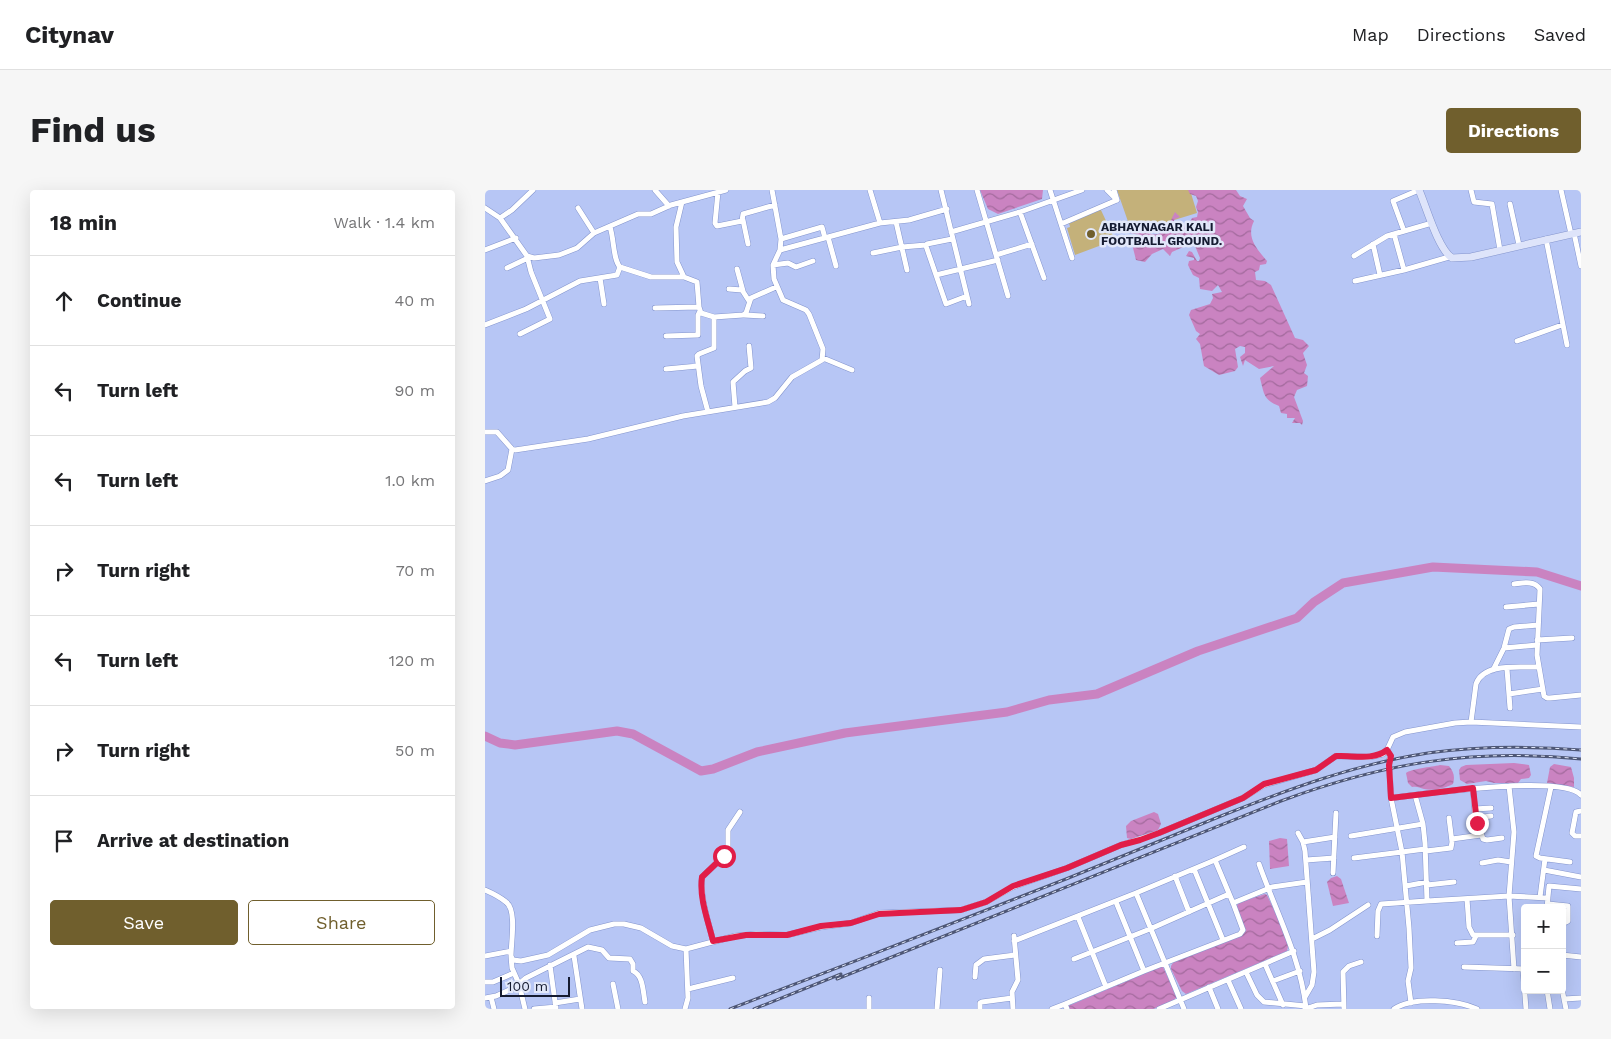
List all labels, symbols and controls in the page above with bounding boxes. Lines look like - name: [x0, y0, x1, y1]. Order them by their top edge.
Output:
- text: Citynav: [25, 21, 114, 49]
- text: Map: [1352, 24, 1389, 45]
- text: Directions: [1417, 24, 1506, 45]
- text: Saved: [1534, 24, 1586, 45]
- button: Directions: [1446, 108, 1581, 153]
- text: Find us: [30, 109, 156, 151]
- text: 18 min: [50, 210, 117, 235]
- text: Walk · 1.4 km: [333, 213, 435, 232]
- place label: ABHAYNAGAR KALI FOOTBALL GROUND.: [1101, 220, 1222, 248]
- marker: ABHAYNAGAR KALI FOOTBALL GROUND.: [1085, 228, 1097, 240]
- icon: ahead: [50, 287, 78, 315]
- text: Continue: [97, 289, 181, 312]
- text: 40 m: [395, 291, 435, 310]
- icon: left: [50, 377, 78, 405]
- text: Turn left: [97, 379, 178, 402]
- text: 90 m: [394, 381, 435, 400]
- icon: left: [50, 467, 78, 495]
- text: Turn left: [97, 469, 178, 492]
- text: 1.0 km: [385, 471, 435, 490]
- icon: right: [50, 557, 78, 585]
- text: Turn right: [97, 559, 190, 582]
- text: 70 m: [396, 561, 435, 580]
- icon: left: [50, 647, 78, 675]
- text: Turn left: [97, 649, 178, 672]
- text: 120 m: [389, 651, 435, 670]
- icon: right: [50, 737, 78, 765]
- text: Turn right: [97, 739, 190, 762]
- text: 50 m: [395, 741, 435, 760]
- route end: [1466, 812, 1489, 835]
- icon: arrive: [50, 827, 78, 855]
- text: Arrive at destination: [97, 829, 289, 852]
- route start: [713, 845, 736, 868]
- button: Save: [50, 900, 238, 945]
- button: Share: [248, 900, 435, 945]
- map controls: [1521, 904, 1566, 994]
- button: +: [1521, 904, 1566, 949]
- button: −: [1521, 949, 1566, 994]
- scale bar: [500, 974, 570, 997]
- text: 100 m: [507, 978, 548, 994]

